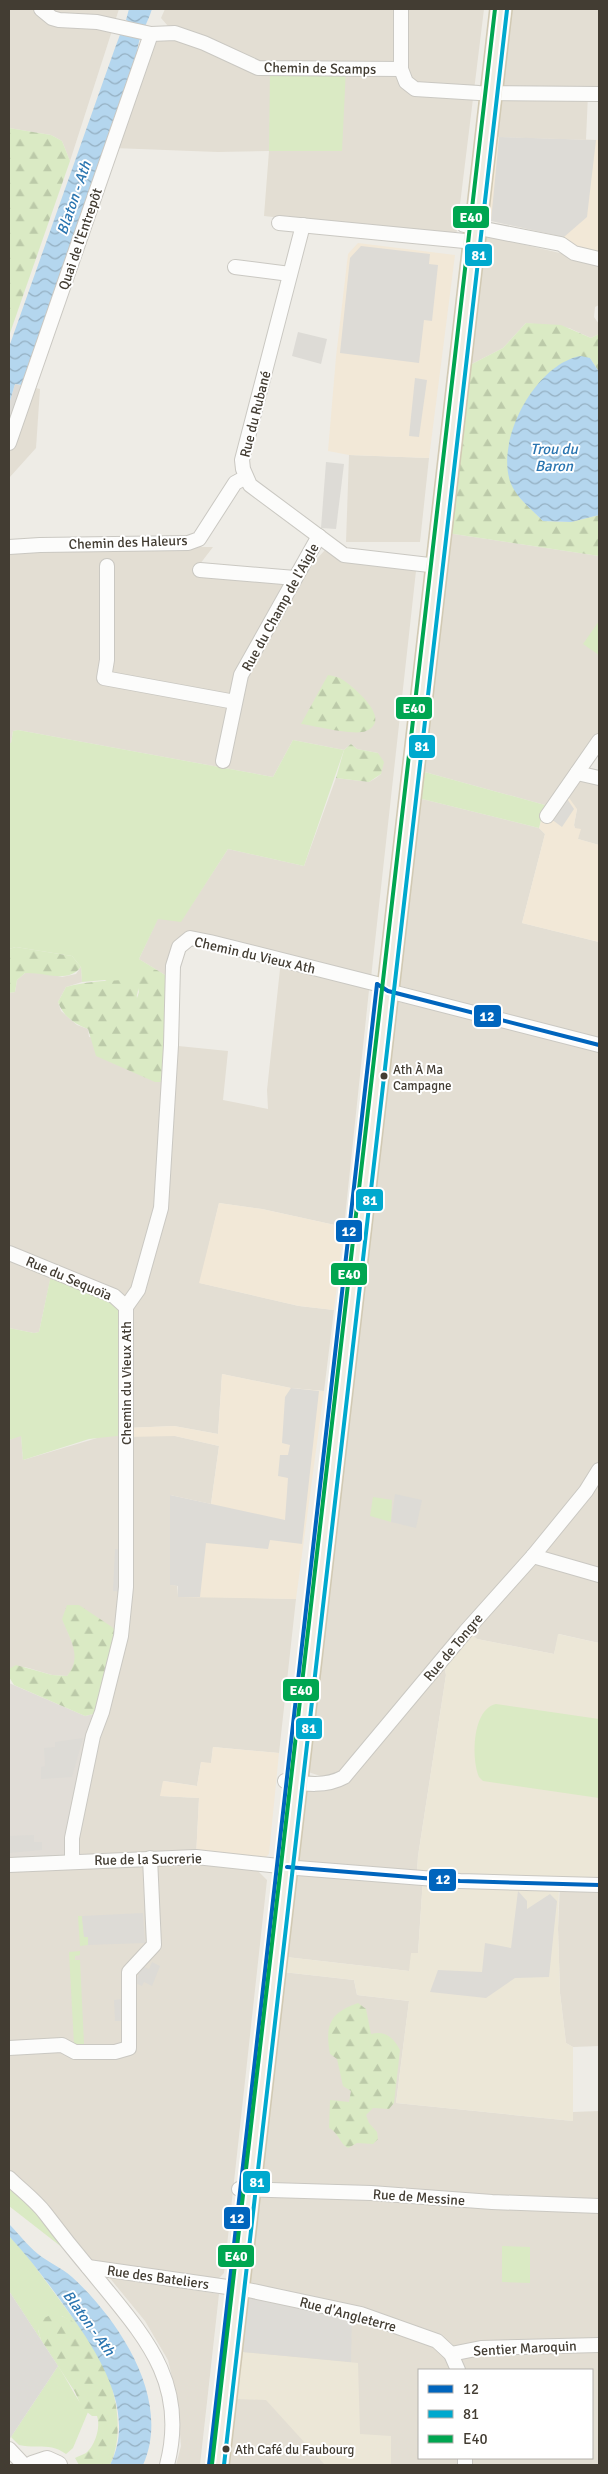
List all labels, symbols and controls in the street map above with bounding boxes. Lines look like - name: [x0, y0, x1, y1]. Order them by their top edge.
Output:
- street label: Chemin de Scamps: [264, 59, 376, 78]
- water label: Blaton - Ath: [53, 158, 95, 237]
- street label: Quai de l'Entrepôt: [55, 186, 106, 292]
- line badge: E40: [452, 205, 490, 229]
- text: E40: [459, 209, 483, 226]
- line badge: 81: [464, 243, 493, 267]
- text: 81: [471, 247, 487, 264]
- street label: Rue du Rubané: [236, 369, 274, 459]
- water label: Trou du Baron: [530, 440, 578, 475]
- street label: Chemin des Haleurs: [68, 532, 188, 553]
- street label: Rue du Champ de l'Aigle: [238, 540, 323, 674]
- line badge: E40: [395, 696, 433, 720]
- text: E40: [402, 700, 426, 717]
- line badge: 81: [408, 734, 436, 759]
- text: 81: [414, 738, 430, 755]
- street label: Chemin du Vieux Ath: [193, 933, 317, 978]
- line badge: 12: [473, 1004, 502, 1028]
- text: 12: [479, 1008, 495, 1025]
- place label: Ath À Ma Campagne: [393, 1062, 452, 1094]
- marker: Ath À Ma Campagne: [379, 1071, 389, 1081]
- line badge: 81: [355, 1188, 384, 1212]
- text: 81: [362, 1192, 378, 1209]
- line badge: 12: [335, 1219, 363, 1243]
- text: 12: [341, 1223, 357, 1240]
- street label: Rue du Sequoïa: [23, 1253, 114, 1304]
- line badge: E40: [330, 1262, 368, 1286]
- text: E40: [337, 1266, 361, 1283]
- street label: Chemin du Vieux Ath: [118, 1321, 135, 1445]
- street label: Rue de Tongre: [420, 1610, 487, 1685]
- line badge: E40: [282, 1678, 320, 1702]
- text: E40: [289, 1682, 313, 1699]
- line badge: 81: [295, 1717, 323, 1740]
- text: 81: [301, 1720, 317, 1737]
- street label: Rue de la Sucrerie: [94, 1850, 202, 1869]
- line badge: 12: [428, 1868, 457, 1892]
- text: 12: [435, 1871, 451, 1888]
- line badge: 81: [242, 2170, 271, 2194]
- text: 81: [249, 2174, 265, 2191]
- street label: Rue de Messine: [372, 2186, 466, 2209]
- line badge: 12: [223, 2206, 251, 2230]
- text: 12: [229, 2210, 245, 2227]
- line badge: E40: [217, 2244, 255, 2268]
- text: E40: [224, 2248, 248, 2265]
- street label: Rue des Bateliers: [106, 2262, 210, 2293]
- water label: Blaton - Ath: [59, 2287, 119, 2360]
- street label: Rue d'Angleterre: [298, 2293, 398, 2336]
- street label: Sentier Maroquin: [473, 2337, 577, 2360]
- legend: [418, 2369, 593, 2459]
- text: 12: [463, 2380, 479, 2398]
- text: 81: [463, 2405, 479, 2423]
- text: E40: [463, 2430, 488, 2448]
- place label: Ath Café du Faubourg: [235, 2442, 354, 2458]
- marker: Ath Café du Faubourg: [221, 2444, 231, 2454]

